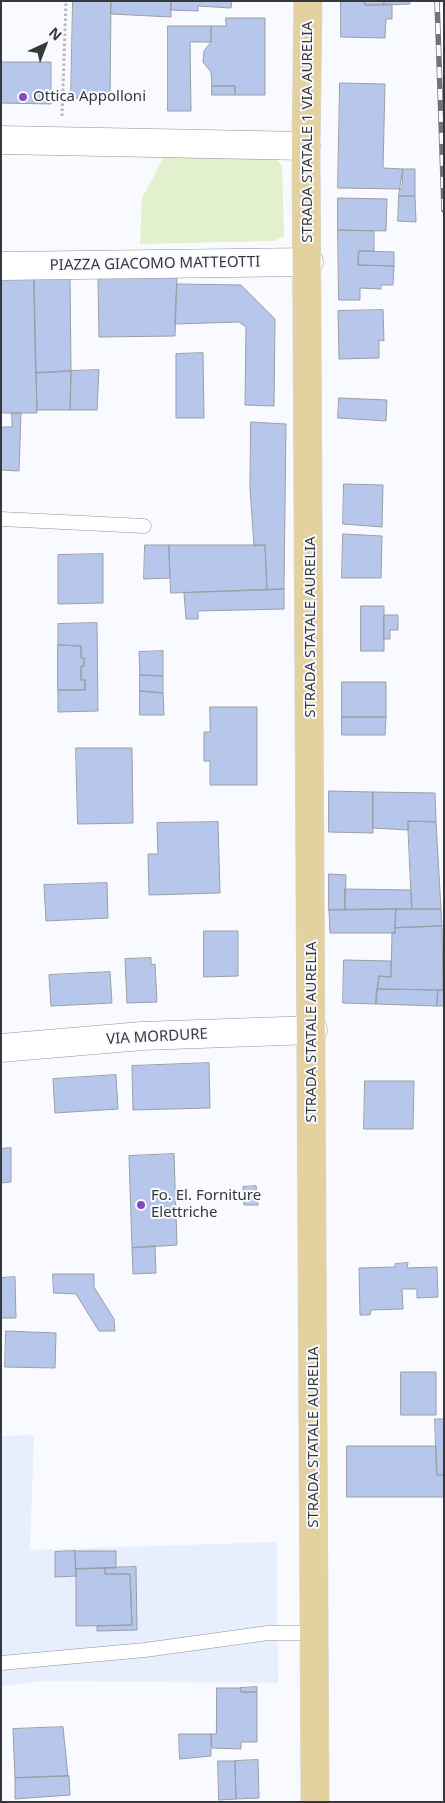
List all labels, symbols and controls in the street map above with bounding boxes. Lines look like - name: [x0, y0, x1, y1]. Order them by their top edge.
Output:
- north arrow: [20, 20, 70, 70]
- street label: STRADA STATALE 1 VIA AURELIA: [299, 21, 317, 243]
- text: N: [45, 23, 66, 44]
- place label: Ottica Appolloni: [33, 88, 146, 106]
- marker: Ottica Appolloni: [17, 91, 29, 103]
- street label: PIAZZA GIACOMO MATTEOTTI: [50, 253, 260, 275]
- street label: STRADA STATALE AURELIA: [302, 536, 320, 718]
- street label: STRADA STATALE AURELIA: [303, 941, 321, 1123]
- street label: VIA MORDURE: [106, 1025, 208, 1049]
- place label: Fo. El. Forniture Elettriche: [151, 1187, 261, 1222]
- marker: Fo. El. Forniture Elettriche: [135, 1199, 147, 1211]
- street label: STRADA STATALE AURELIA: [305, 1346, 323, 1528]

